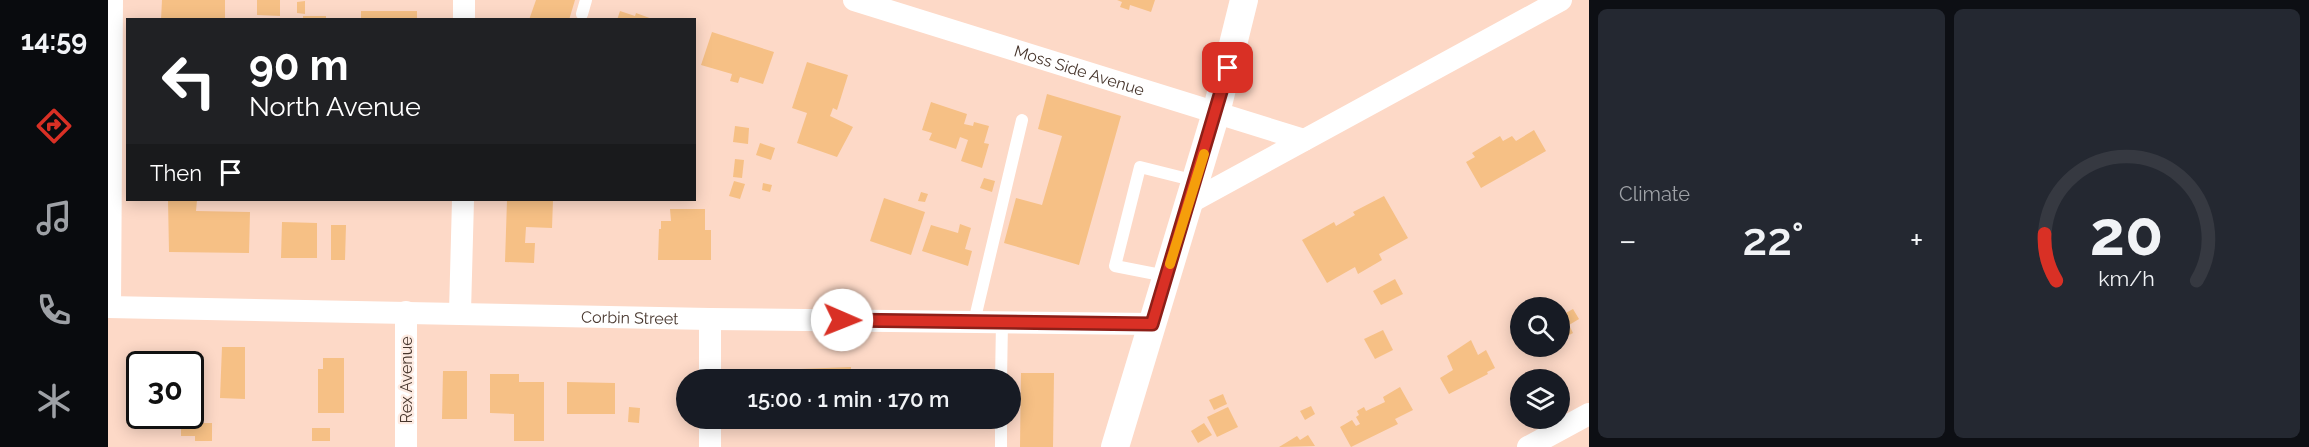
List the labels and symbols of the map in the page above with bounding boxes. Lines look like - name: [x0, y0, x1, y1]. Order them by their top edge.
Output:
- street label: Moss Side Avenue: [1012, 41, 1147, 100]
- pin: [1202, 42, 1253, 93]
- position arrow: [810, 288, 874, 352]
- street label: Corbin Street: [581, 307, 679, 328]
- street label: Rex Avenue: [397, 336, 416, 424]
- speed limit sign: 30: [126, 351, 204, 429]

